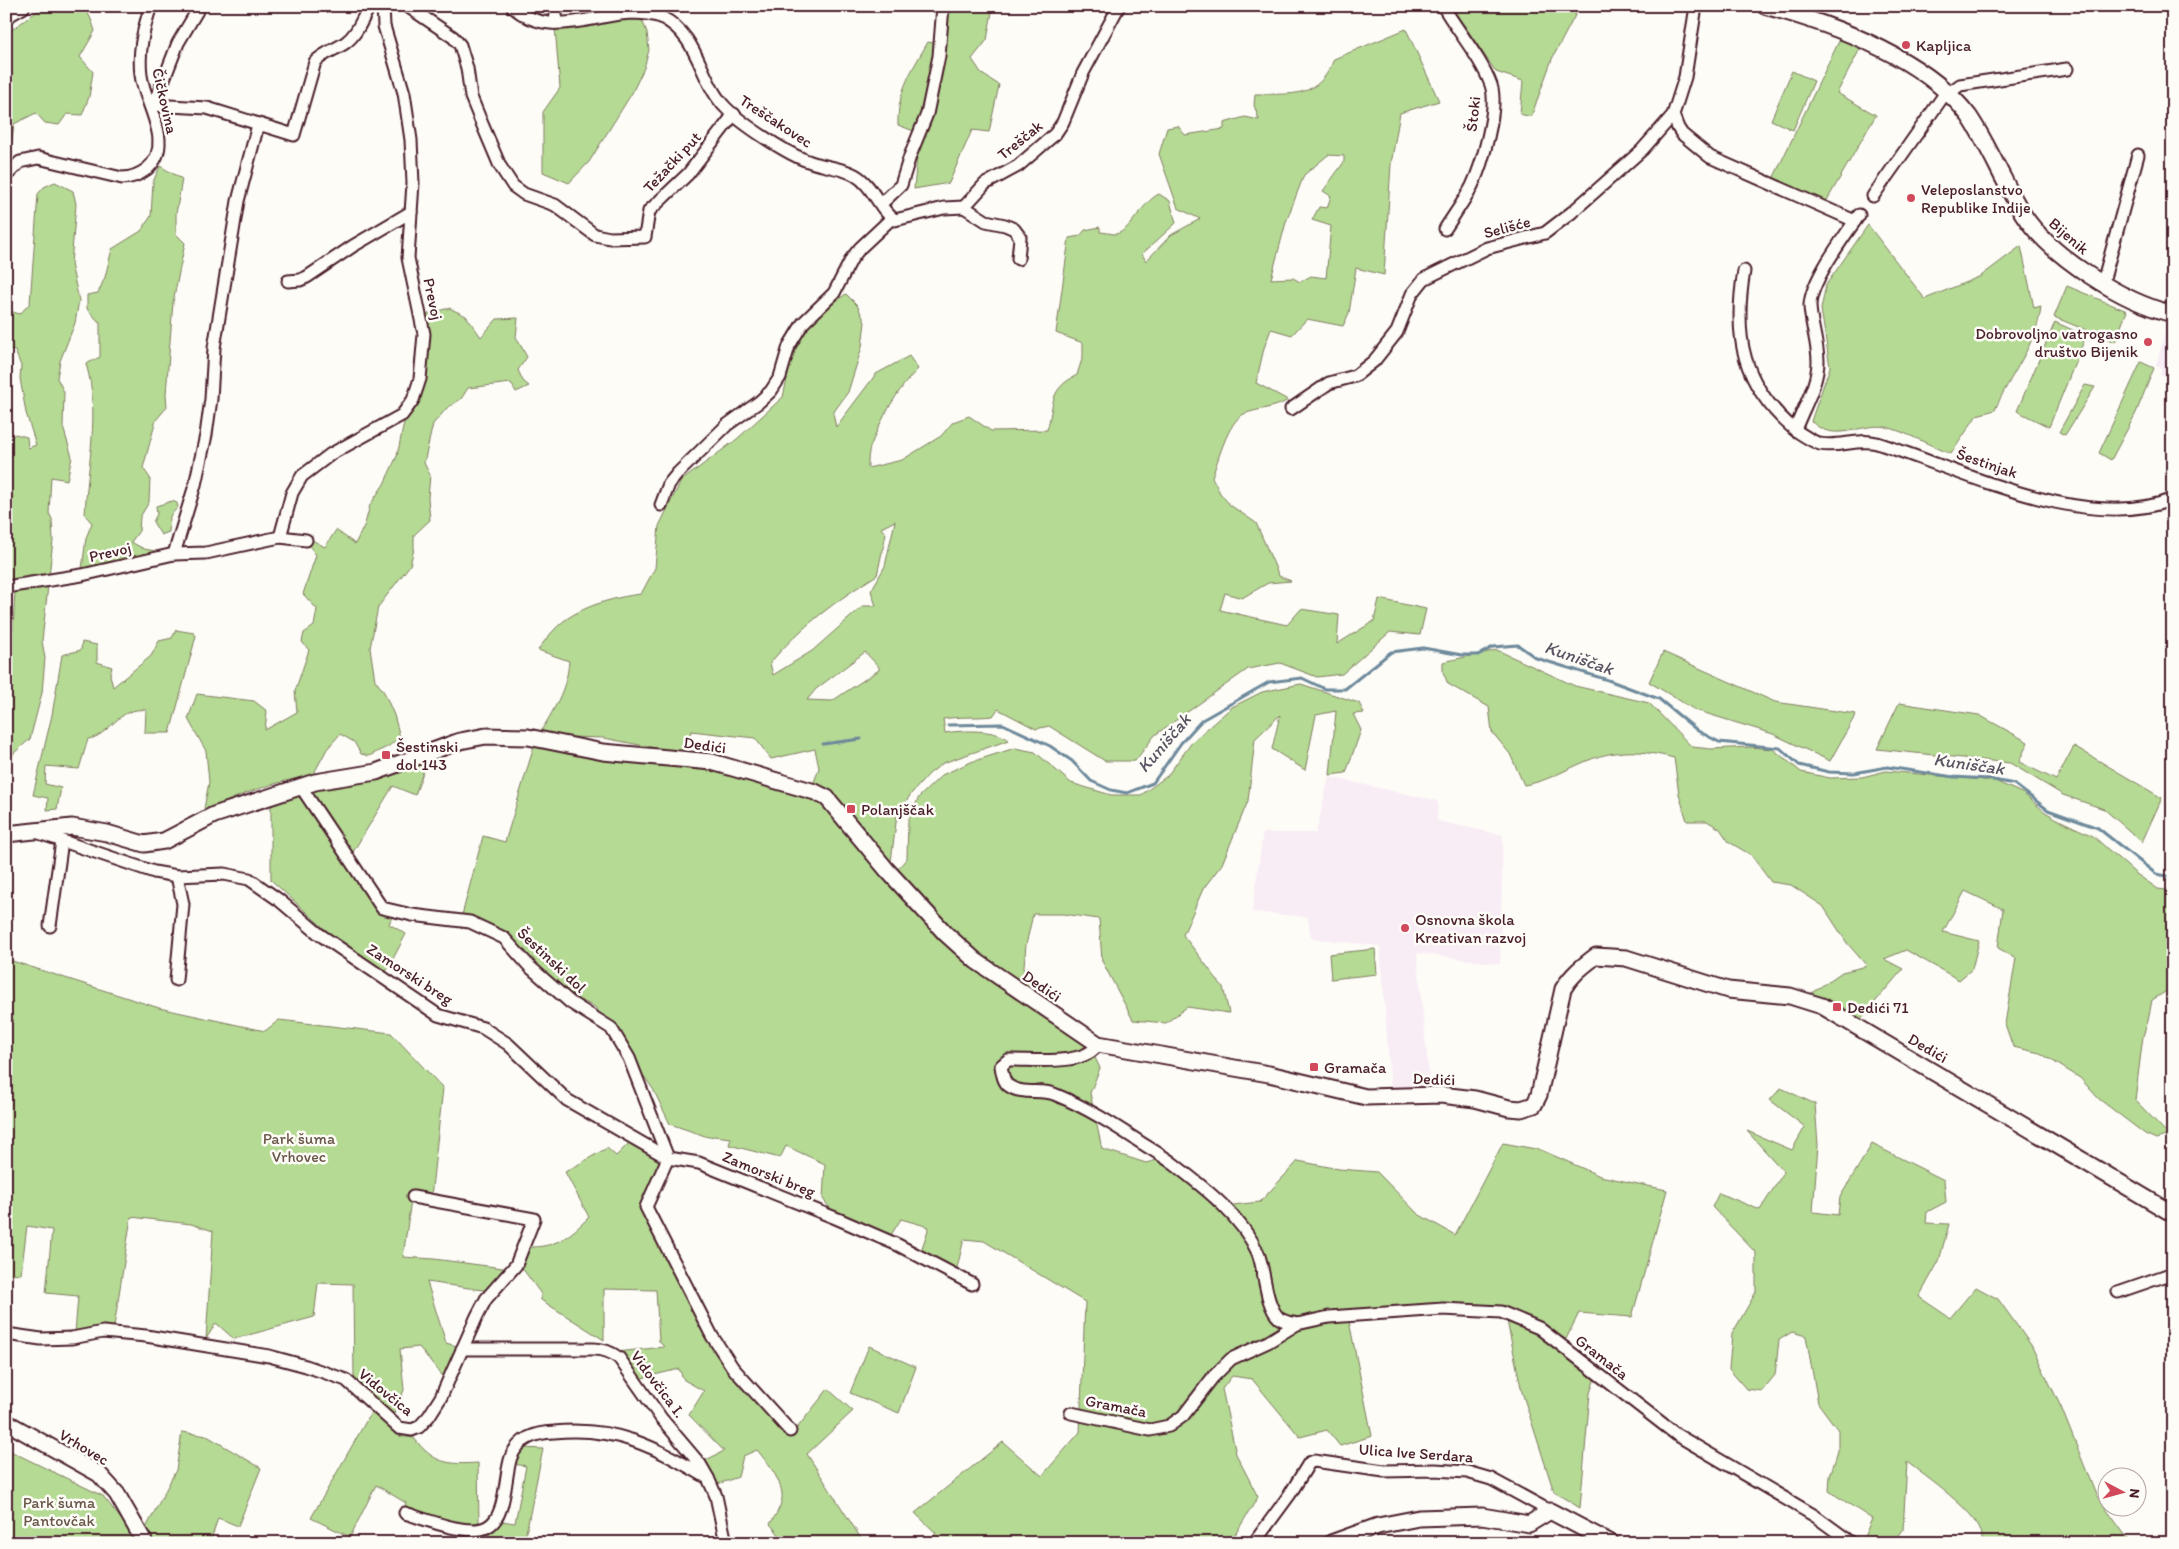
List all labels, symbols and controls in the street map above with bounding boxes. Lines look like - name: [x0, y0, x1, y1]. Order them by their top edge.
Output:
- place label: Kapljica: [1916, 36, 1972, 55]
- marker: Kapljica: [1900, 39, 1912, 51]
- street label: Čičkovina: [148, 66, 182, 137]
- street label: Treščakovec: [736, 90, 816, 152]
- street label: Štoki: [1462, 95, 1484, 133]
- street label: Treščak: [994, 116, 1046, 164]
- street label: Težački put: [639, 128, 705, 196]
- place label: Veleposlanstvo Republike Indije: [1921, 180, 2031, 217]
- marker: Veleposlanstvo Republike Indije: [1905, 192, 1917, 204]
- street label: Selišće: [1482, 212, 1533, 242]
- street label: Bijenik: [2045, 213, 2093, 259]
- street label: Prevoj: [419, 276, 447, 322]
- place label: Dobrovoljno vatrogasno društvo Bijenik: [1975, 324, 2139, 361]
- marker: Dobrovoljno vatrogasno društvo Bijenik: [2142, 336, 2154, 348]
- street label: Šestinjak: [1954, 444, 2020, 482]
- street label: Prevoj: [87, 538, 133, 566]
- water label: Kuniščak: [1542, 636, 1618, 681]
- water label: Kuniščak: [1132, 708, 1197, 777]
- street label: Dedići: [683, 733, 727, 757]
- place label: Šestinski dol 143: [396, 737, 458, 774]
- water label: Kuniščak: [1932, 748, 2007, 780]
- marker: Šestinski dol 143: [380, 749, 392, 761]
- place label: Polanjščak: [861, 800, 935, 819]
- marker: Polanjščak: [845, 803, 857, 815]
- place label: Osnovna škola Kreativan razvoj: [1415, 910, 1526, 947]
- marker: Osnovna škola Kreativan razvoj: [1399, 922, 1411, 934]
- street label: Šestinski dol: [514, 923, 591, 997]
- street label: Zamorski breg: [363, 939, 457, 1009]
- street label: Dedići: [1019, 966, 1065, 1006]
- place label: Dedići 71: [1847, 998, 1909, 1017]
- marker: Dedići 71: [1831, 1001, 1843, 1013]
- street label: Dedići: [1905, 1029, 1951, 1067]
- place label: Gramača: [1324, 1058, 1387, 1077]
- marker: Gramača: [1308, 1061, 1320, 1073]
- street label: Dedići: [1412, 1069, 1456, 1089]
- park label: Park šuma Vrhovec: [263, 1129, 336, 1166]
- street label: Zamorski breg: [720, 1147, 819, 1202]
- street label: Gramača: [1572, 1330, 1633, 1384]
- street label: Vidovčica I.: [627, 1347, 689, 1421]
- street label: Vidovčica: [355, 1364, 418, 1420]
- street label: Gramača: [1084, 1391, 1149, 1421]
- street label: Vrhovec: [56, 1425, 112, 1469]
- street label: Ulica Ive Serdara: [1358, 1440, 1475, 1467]
- north arrow: [2096, 1466, 2146, 1516]
- text: N: [2125, 1488, 2143, 1499]
- park label: Park šuma Pantovčak: [23, 1493, 96, 1530]

